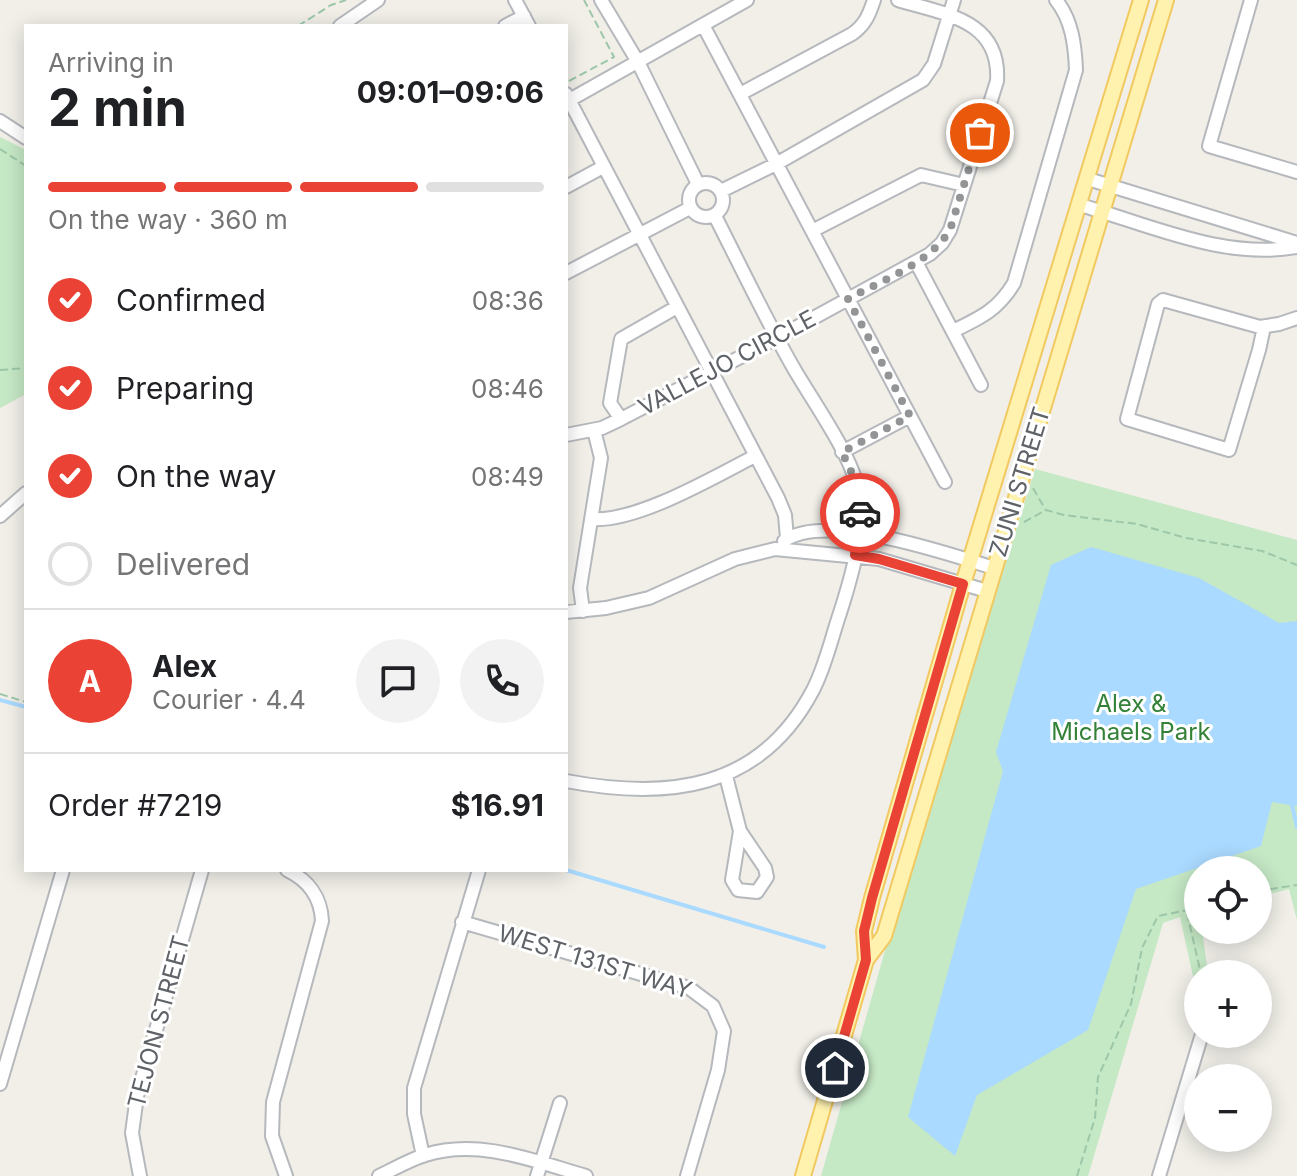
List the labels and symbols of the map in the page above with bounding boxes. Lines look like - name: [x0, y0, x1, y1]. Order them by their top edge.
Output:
- pin: [946, 99, 1014, 167]
- street label: VALLEJO CIRCLE: [633, 304, 820, 422]
- street label: ZUNI STREET: [983, 404, 1056, 560]
- courier: [820, 473, 900, 553]
- park label: Alex & Michaels Park: [1051, 689, 1211, 746]
- street label: WEST 131ST WAY: [495, 918, 696, 1005]
- street label: TEJON STREET: [122, 932, 195, 1111]
- pin: [801, 1034, 869, 1102]

